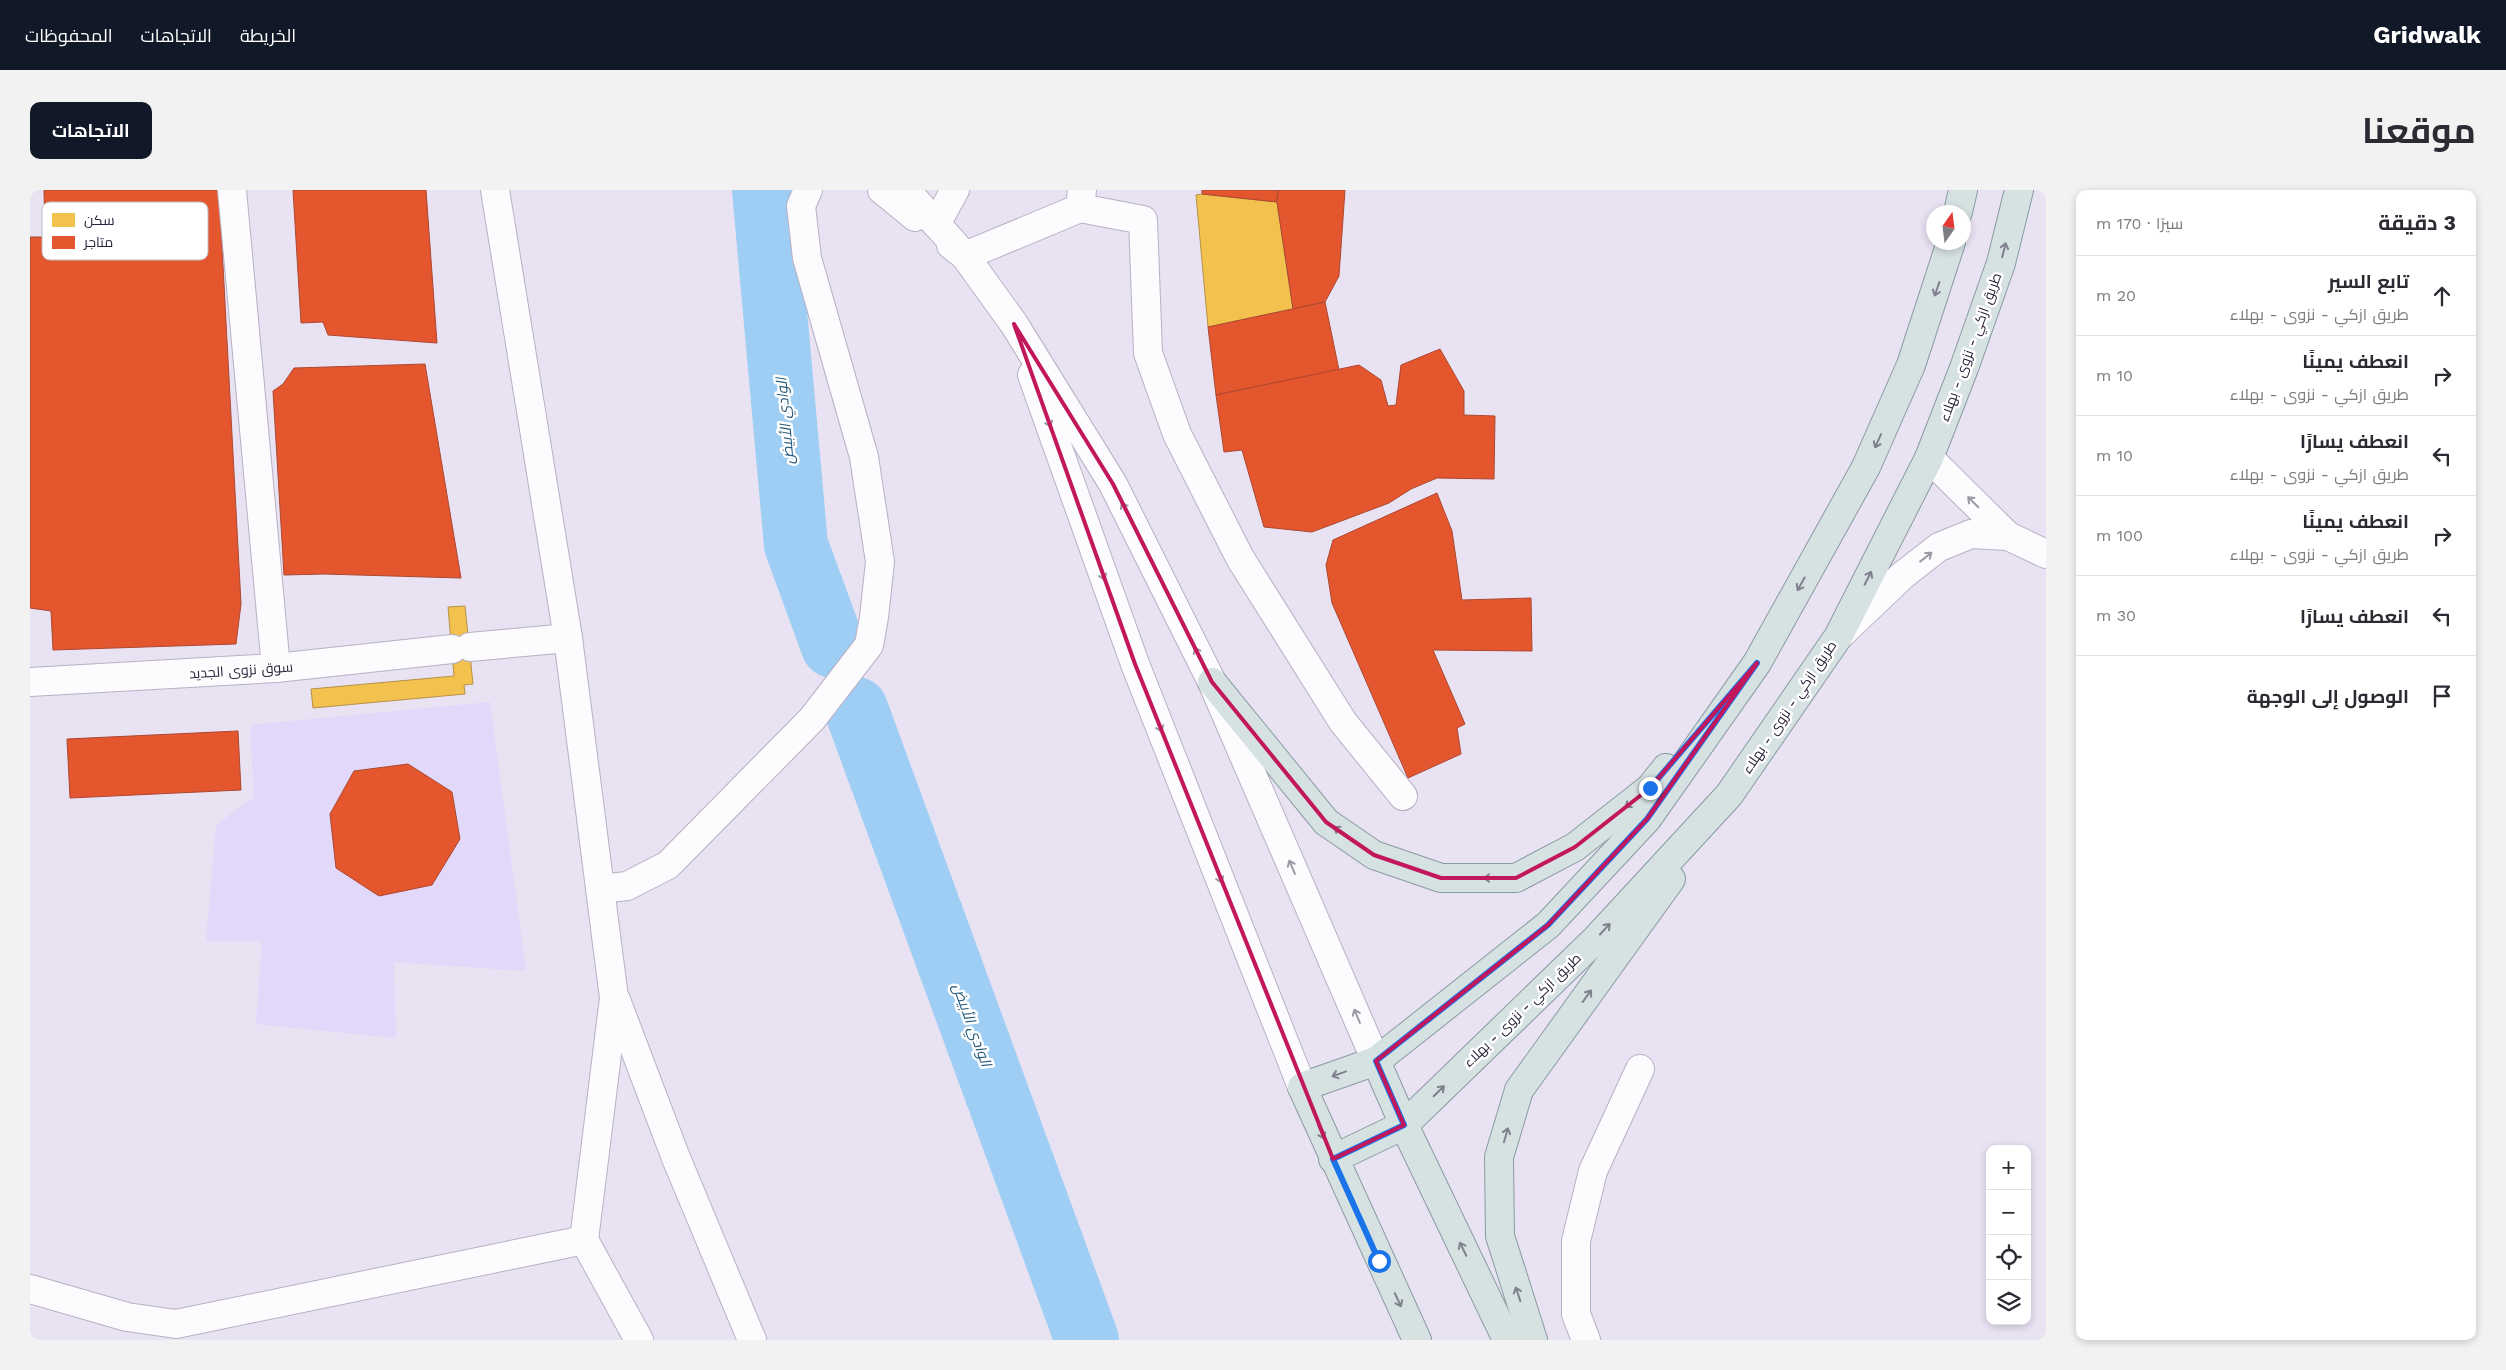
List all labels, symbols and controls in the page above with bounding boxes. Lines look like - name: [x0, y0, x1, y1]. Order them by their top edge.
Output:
- text: Gridwalk: [2373, 21, 2481, 49]
- text: المحفوظات: [25, 25, 113, 46]
- text: الاتجاهات: [141, 25, 212, 46]
- text: الخريطة: [240, 25, 296, 46]
- button: الاتجاهات: [30, 102, 152, 159]
- text: موقعنا: [2362, 110, 2476, 152]
- legend: [42, 202, 208, 260]
- north arrow: [1926, 205, 1971, 250]
- text: 3 دقيقة: [2378, 210, 2456, 235]
- text: سكن: [84, 212, 115, 228]
- text: سيرًا · 170 m: [2096, 214, 2183, 233]
- text: متاجر: [83, 234, 113, 250]
- one-way arrow: [2000, 243, 2009, 259]
- text: تابع السير: [2328, 270, 2409, 293]
- street label: طريق ازكي - نزوى - بهلاء: [1936, 271, 2008, 425]
- one-way arrow: [1932, 281, 1941, 296]
- icon: ahead: [2428, 282, 2456, 310]
- text: 20 m: [2096, 286, 2136, 305]
- text: طريق ازكي - نزوى - بهلاء: [2230, 305, 2409, 324]
- text: انعطف يمينًا: [2302, 350, 2409, 373]
- icon: right: [2428, 362, 2456, 390]
- text: 10 m: [2096, 366, 2133, 385]
- water label: الوادي الأبيض: [772, 375, 801, 465]
- text: طريق ازكي - نزوى - بهلاء: [2230, 385, 2409, 404]
- one-way arrow: [1044, 411, 1053, 427]
- text: انعطف يسارًا: [2300, 430, 2409, 453]
- one-way arrow: [1873, 433, 1883, 448]
- icon: left: [2428, 442, 2456, 470]
- text: 10 m: [2096, 446, 2133, 465]
- text: طريق ازكي - نزوى - بهلاء: [2230, 465, 2409, 484]
- one-way arrow: [1967, 496, 1979, 508]
- one-way arrow: [1120, 502, 1129, 517]
- text: انعطف يمينًا: [2302, 510, 2409, 533]
- icon: right: [2428, 522, 2456, 550]
- text: 100 m: [2096, 526, 2143, 545]
- text: طريق ازكي - نزوى - بهلاء: [2230, 545, 2409, 564]
- one-way arrow: [1919, 552, 1932, 563]
- one-way arrow: [1098, 564, 1107, 580]
- one-way arrow: [1863, 570, 1873, 585]
- one-way arrow: [1796, 576, 1806, 590]
- icon: left: [2428, 602, 2456, 630]
- text: انعطف يسارًا: [2300, 605, 2409, 628]
- text: 30 m: [2096, 606, 2136, 625]
- street label: طريق ازكي - نزوى - بهلاء: [1739, 638, 1843, 779]
- one-way arrow: [1193, 647, 1202, 662]
- street label: سوق نزوى الجديد: [188, 658, 294, 683]
- icon: arrive: [2428, 682, 2456, 710]
- text: الوصول إلى الوجهة: [2247, 685, 2409, 708]
- one-way arrow: [1155, 717, 1164, 732]
- route end: [1639, 777, 1662, 800]
- one-way arrow: [1625, 797, 1638, 808]
- one-way arrow: [1333, 826, 1347, 836]
- one-way arrow: [1287, 860, 1297, 875]
- one-way arrow: [1215, 868, 1224, 883]
- one-way arrow: [1483, 873, 1500, 883]
- one-way arrow: [1600, 922, 1611, 935]
- street label: طريق ازكي - نزوى - بهلاء: [1460, 950, 1587, 1073]
- water label: الوادي الأبيض: [946, 981, 996, 1072]
- one-way arrow: [1582, 989, 1592, 1003]
- one-way arrow: [1351, 1009, 1361, 1024]
- one-way arrow: [1332, 1070, 1347, 1079]
- one-way arrow: [1433, 1085, 1445, 1097]
- one-way arrow: [1317, 1124, 1327, 1139]
- one-way arrow: [1501, 1127, 1511, 1143]
- map controls: [1986, 1145, 2031, 1325]
- button: +: [1986, 1145, 2031, 1190]
- button: −: [1986, 1190, 2031, 1235]
- button: locate: [1986, 1235, 2031, 1280]
- one-way arrow: [1458, 1242, 1467, 1257]
- route start: [1368, 1250, 1391, 1273]
- button: layers: [1986, 1280, 2031, 1325]
- one-way arrow: [1512, 1286, 1522, 1302]
- one-way arrow: [1393, 1293, 1403, 1308]

